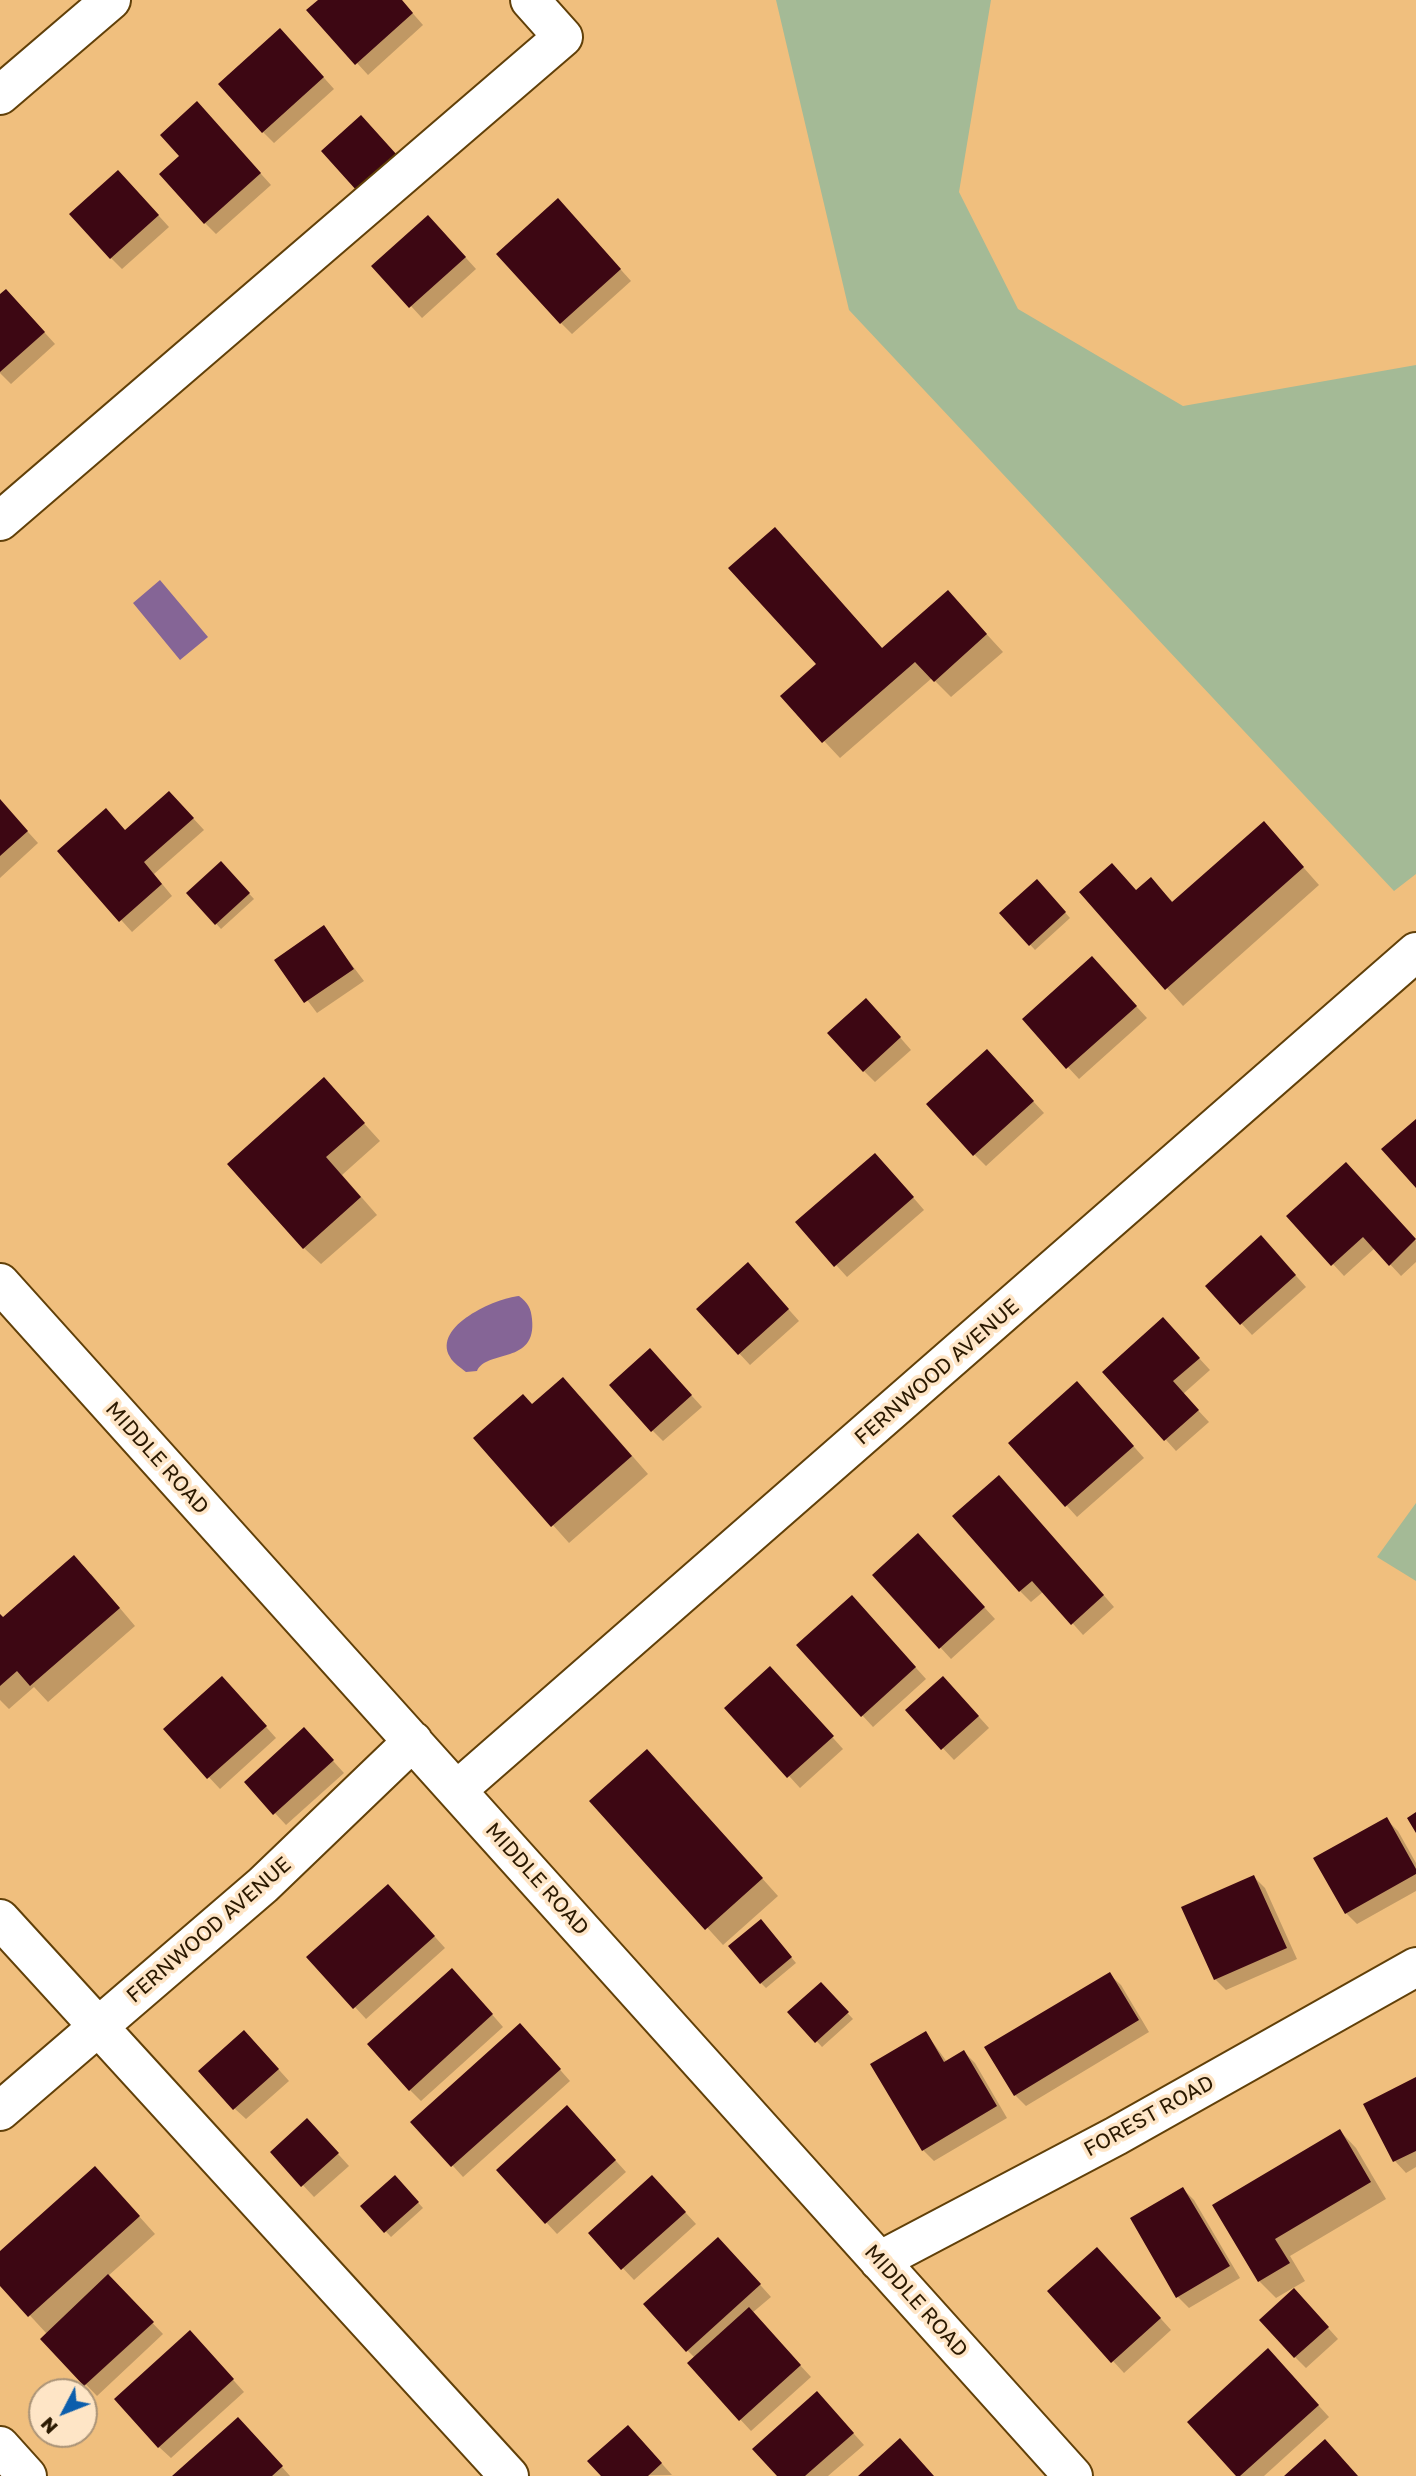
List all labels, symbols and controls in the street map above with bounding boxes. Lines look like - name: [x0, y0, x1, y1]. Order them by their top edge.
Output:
- street label: FERNWOOD AVENUE: [850, 1294, 1024, 1450]
- street label: MIDDLE ROAD: [100, 1397, 214, 1519]
- street label: MIDDLE ROAD: [480, 1818, 594, 1940]
- street label: FERNWOOD AVENUE: [122, 1852, 296, 2008]
- street label: FOREST ROAD: [1080, 2070, 1218, 2162]
- street label: MIDDLE ROAD: [859, 2240, 973, 2362]
- north arrow: [28, 2378, 98, 2448]
- text: N: [35, 2413, 62, 2439]

